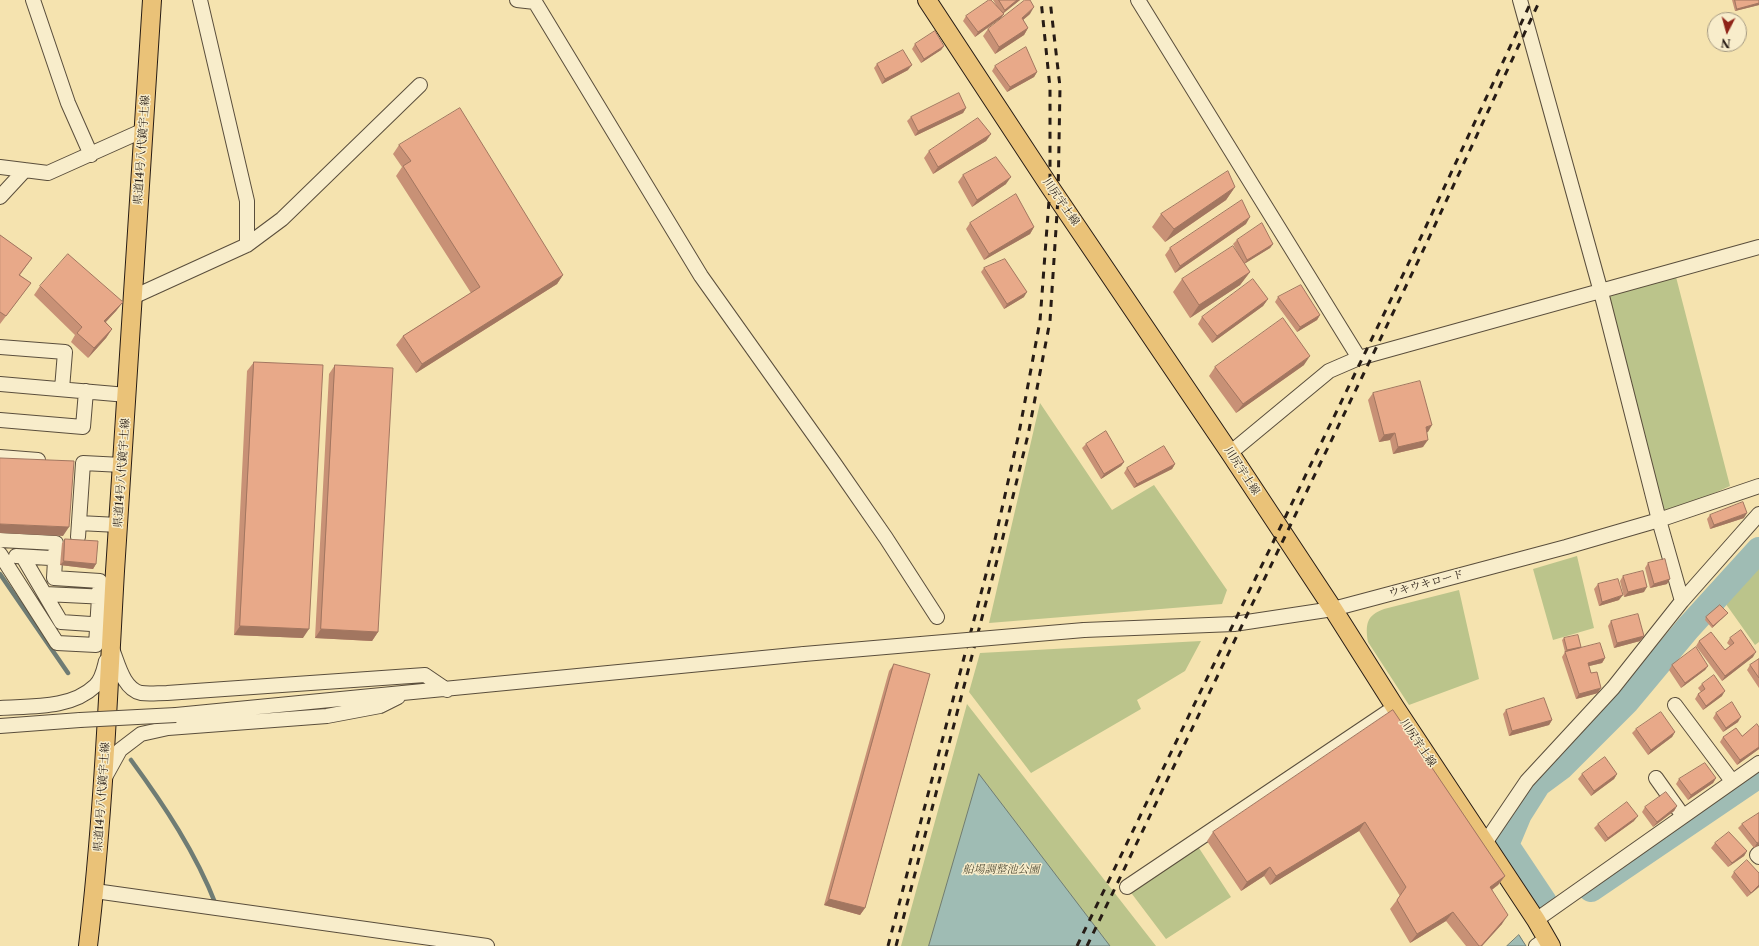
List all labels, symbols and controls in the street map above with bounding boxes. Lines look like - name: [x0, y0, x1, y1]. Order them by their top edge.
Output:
- north arrow: [1707, 12, 1747, 52]
- text: N: [1720, 35, 1731, 50]
- street label: 県道14号八代鏡宇土線: [132, 95, 152, 205]
- street label: 川尻宇土線: [1040, 176, 1082, 228]
- street label: 県道14号八代鏡宇土線: [112, 418, 132, 528]
- street label: 川尻宇土線: [1221, 444, 1263, 498]
- street label: ウキウキロード: [1387, 568, 1465, 600]
- street label: 川尻宇土線: [1397, 717, 1439, 769]
- street label: 県道14号八代鏡宇土線: [92, 742, 112, 852]
- park label: 船場調整池公園: [963, 863, 1039, 877]

